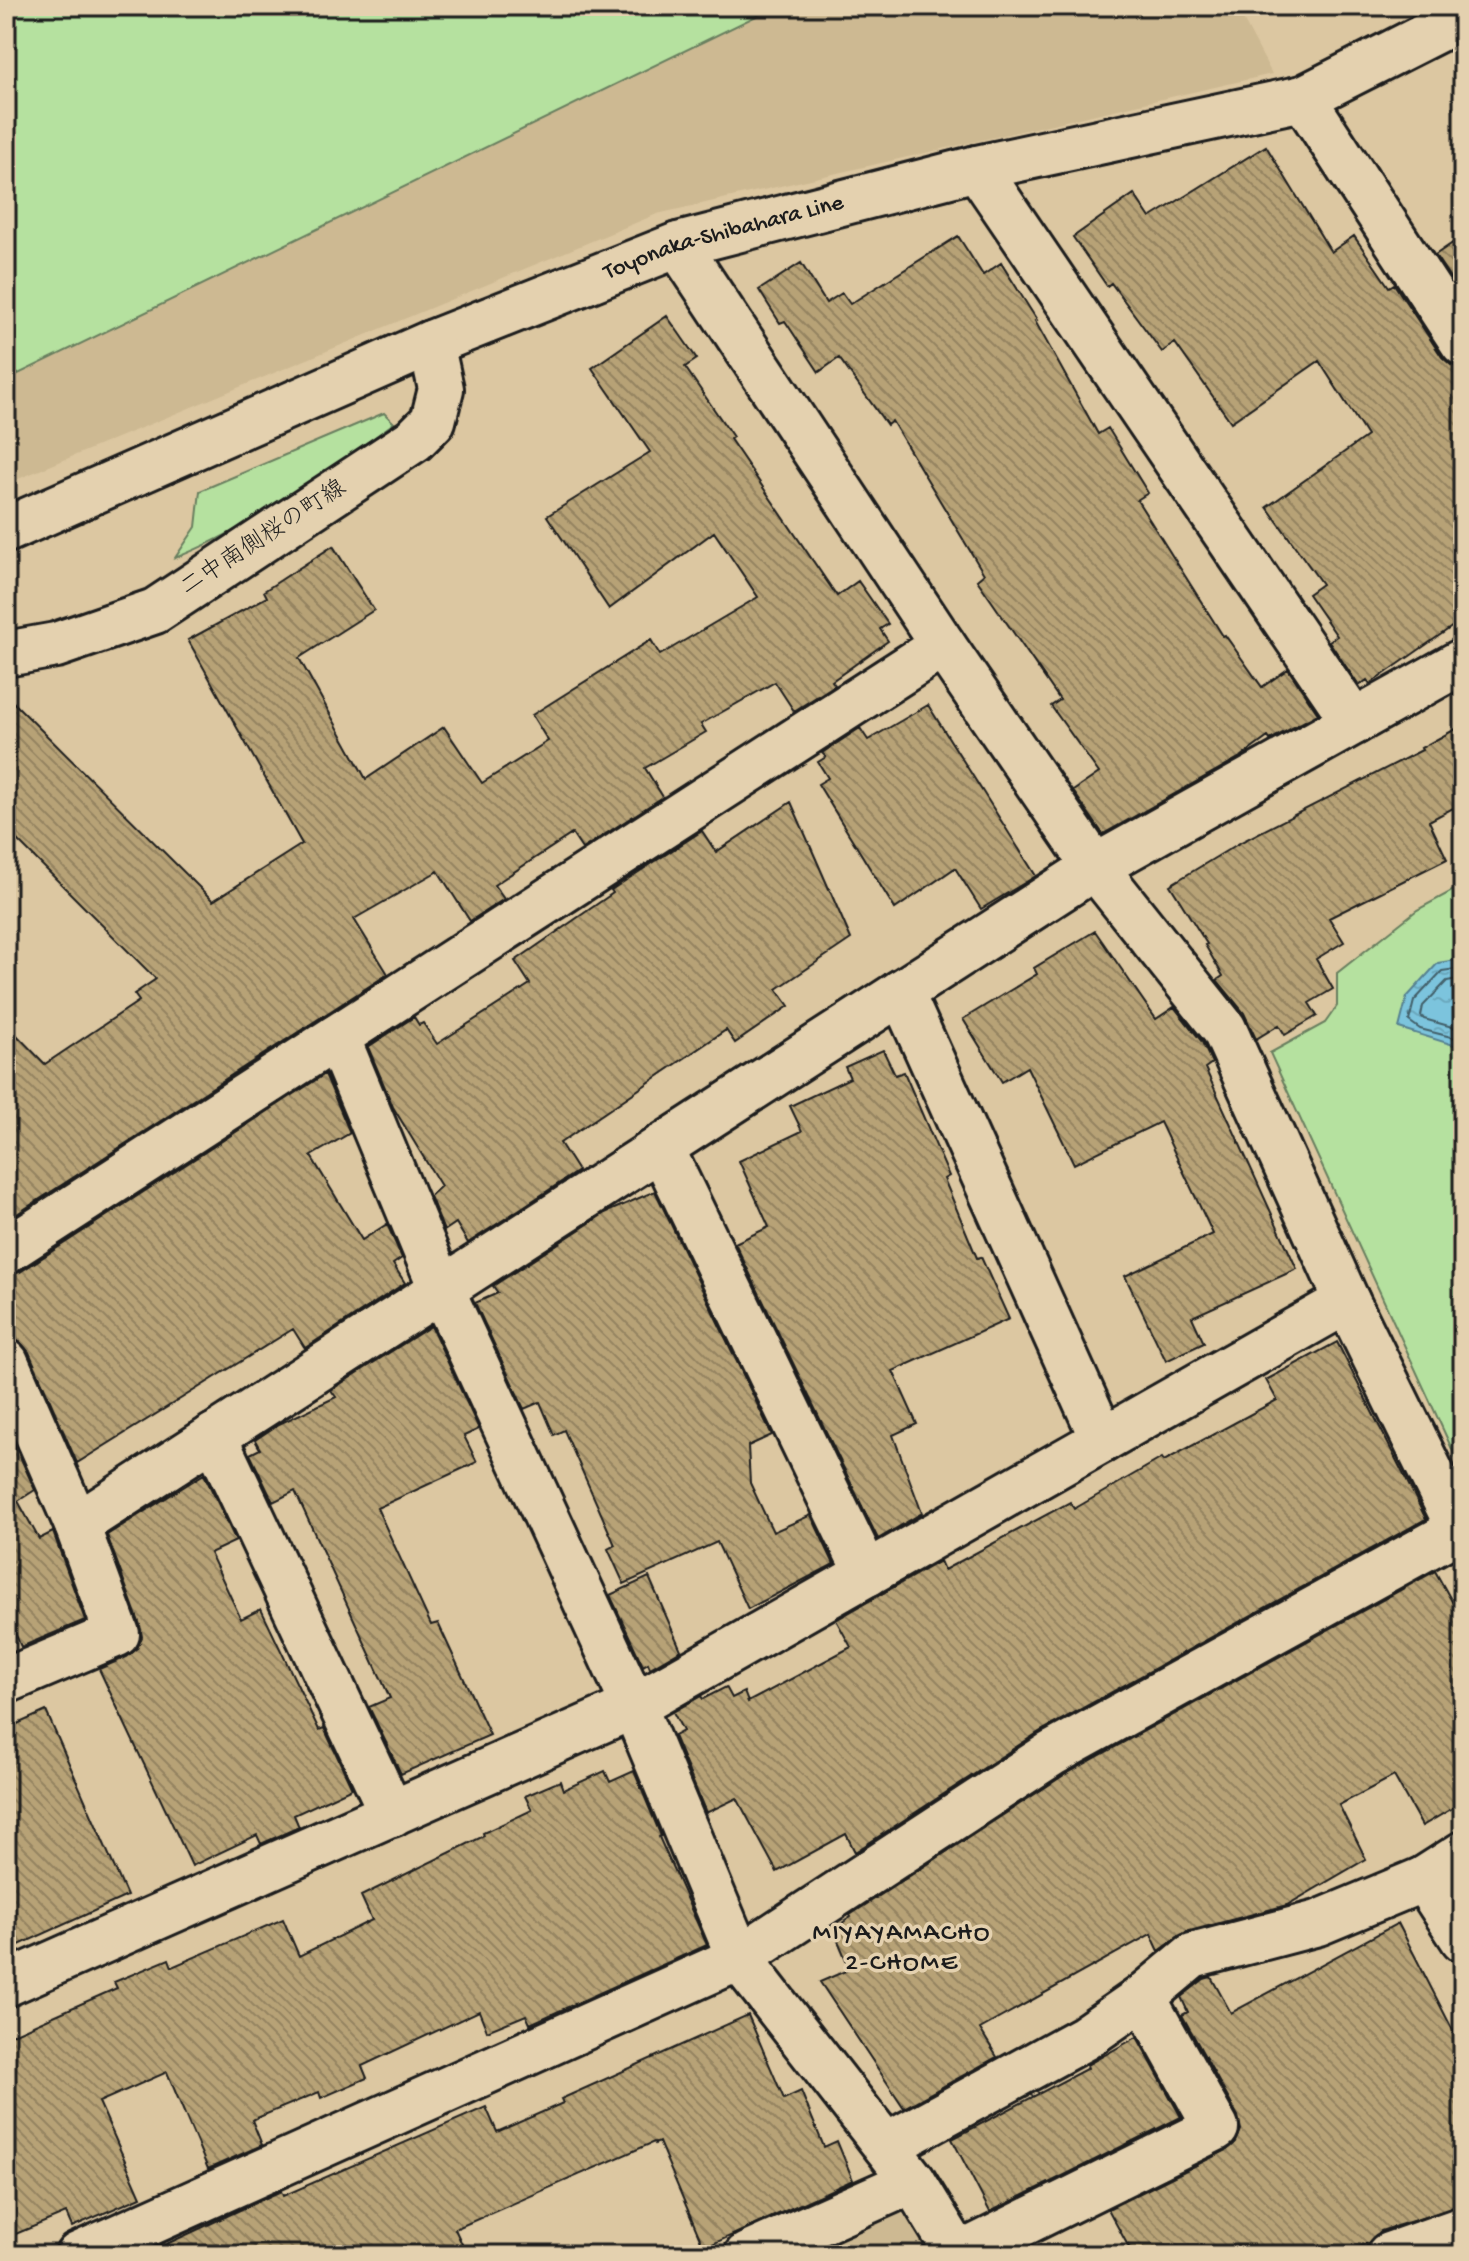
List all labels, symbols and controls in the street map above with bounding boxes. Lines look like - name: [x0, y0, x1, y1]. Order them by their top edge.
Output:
- street label: Toyonaka-Shibahara Line: [598, 188, 847, 288]
- street label: 二中南側桜の町線: [175, 474, 352, 603]
- district label: MIYAYAMACHO 2-CHOME: [812, 1919, 992, 1980]

